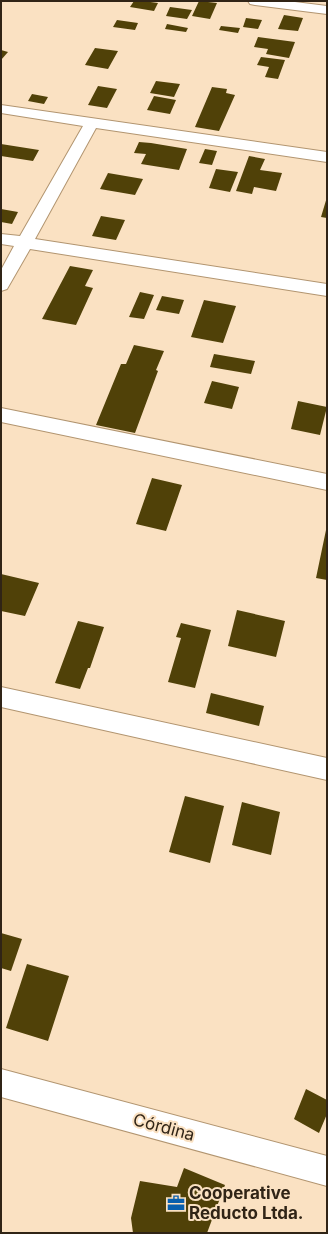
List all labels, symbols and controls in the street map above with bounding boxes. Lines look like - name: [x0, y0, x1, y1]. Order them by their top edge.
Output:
- street label: Córdina: [131, 1109, 197, 1145]
- place label: Cooperative Reducto Ltda.: [189, 1183, 303, 1223]
- office icon: Cooperative Reducto Ltda.: [166, 1193, 186, 1213]

